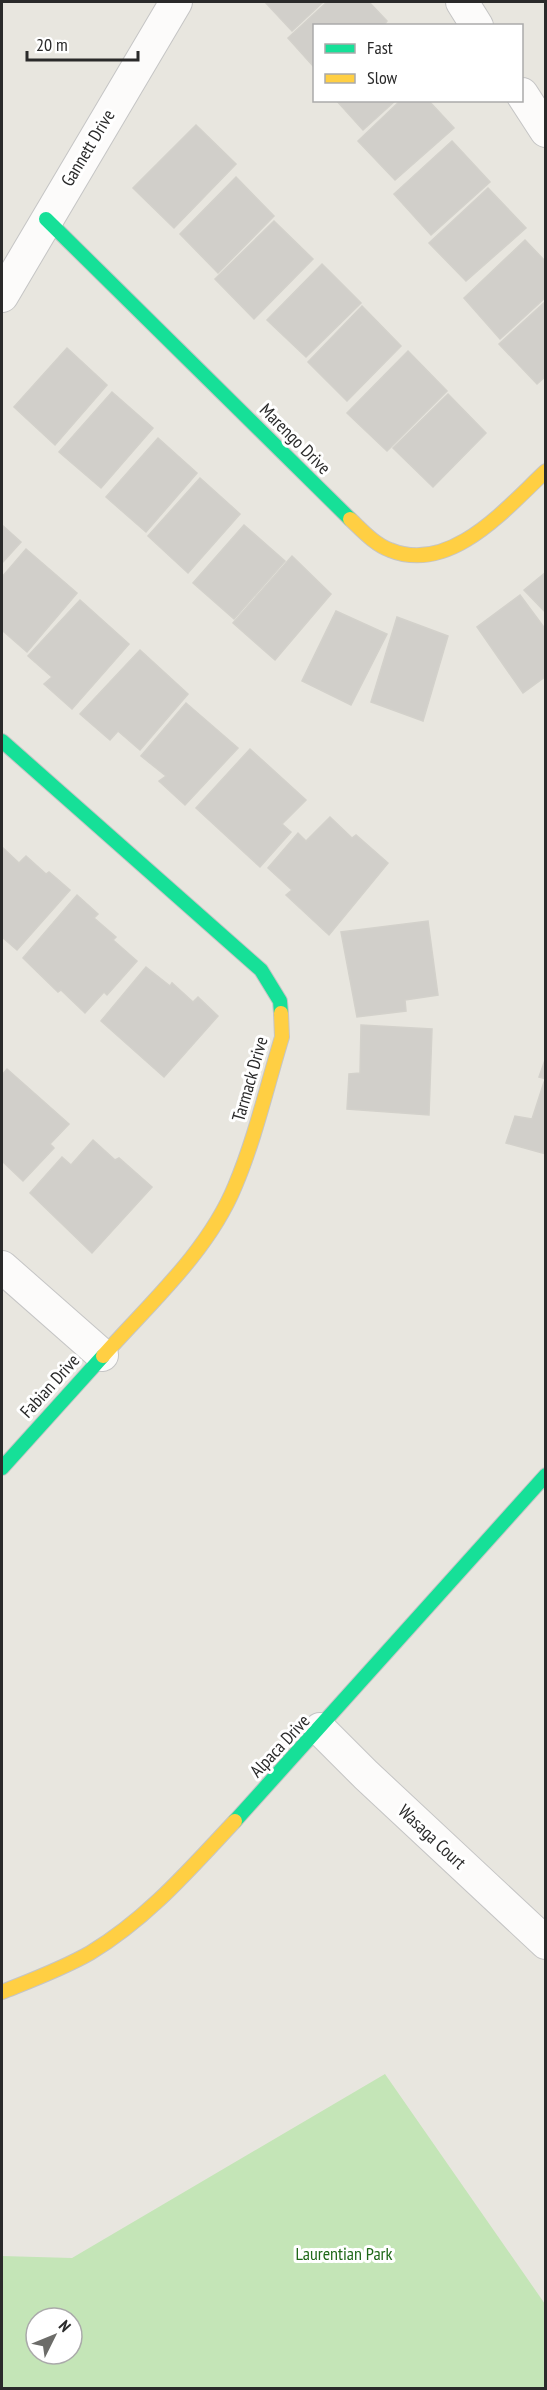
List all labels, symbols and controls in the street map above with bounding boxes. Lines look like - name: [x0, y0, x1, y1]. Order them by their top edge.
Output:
- scale bar: [27, 24, 138, 62]
- legend: [313, 24, 523, 102]
- text: 20 m: [36, 33, 68, 56]
- text: Fast: [367, 36, 393, 59]
- text: Slow: [367, 66, 398, 89]
- street label: Gannett Drive: [56, 105, 120, 190]
- street label: Marengo Drive: [255, 398, 336, 479]
- street label: Tarmack Drive: [226, 1034, 273, 1124]
- street label: Fabian Drive: [15, 1349, 84, 1422]
- street label: Alpaca Drive: [245, 1709, 315, 1782]
- street label: Wasaga Court: [394, 1799, 471, 1874]
- park label: Laurentian Park: [295, 2242, 393, 2265]
- north arrow: [24, 2306, 84, 2366]
- text: N: [55, 2316, 75, 2336]

